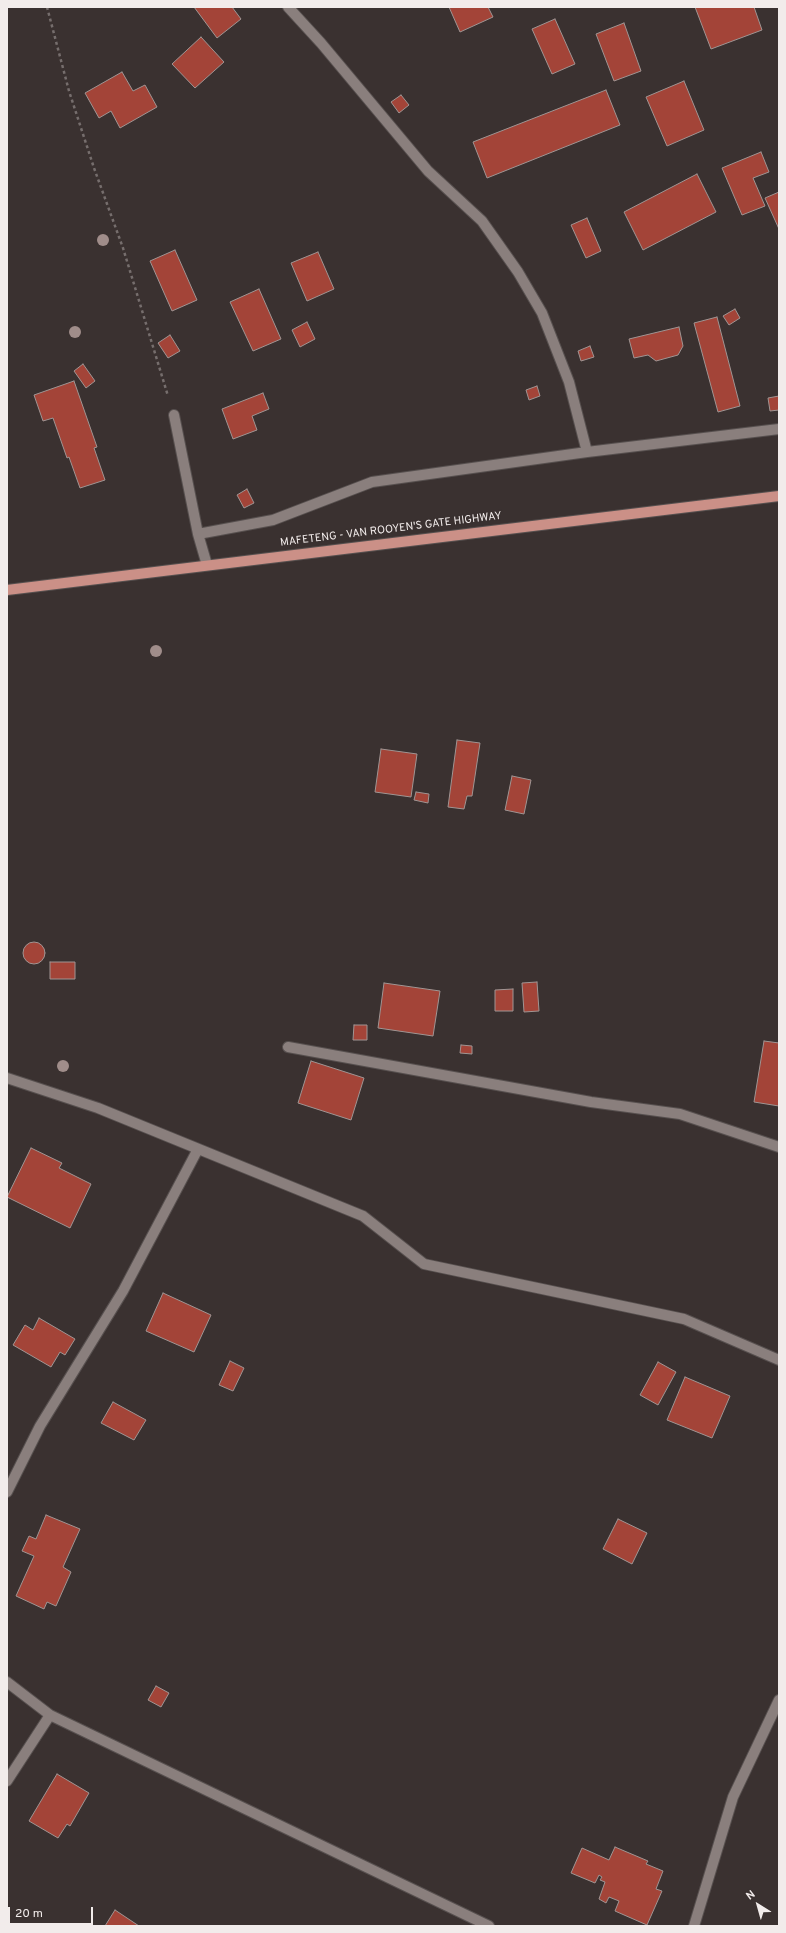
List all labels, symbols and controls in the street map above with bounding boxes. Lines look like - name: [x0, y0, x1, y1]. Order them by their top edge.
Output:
- street label: MAFETENG - VAN ROOYEN'S GATE HIGHWAY: [280, 510, 502, 550]
- north arrow: [738, 1885, 778, 1925]
- text: N: [743, 1887, 758, 1903]
- scale bar: [10, 1899, 95, 1925]
- text: 20 m: [15, 1906, 43, 1922]

